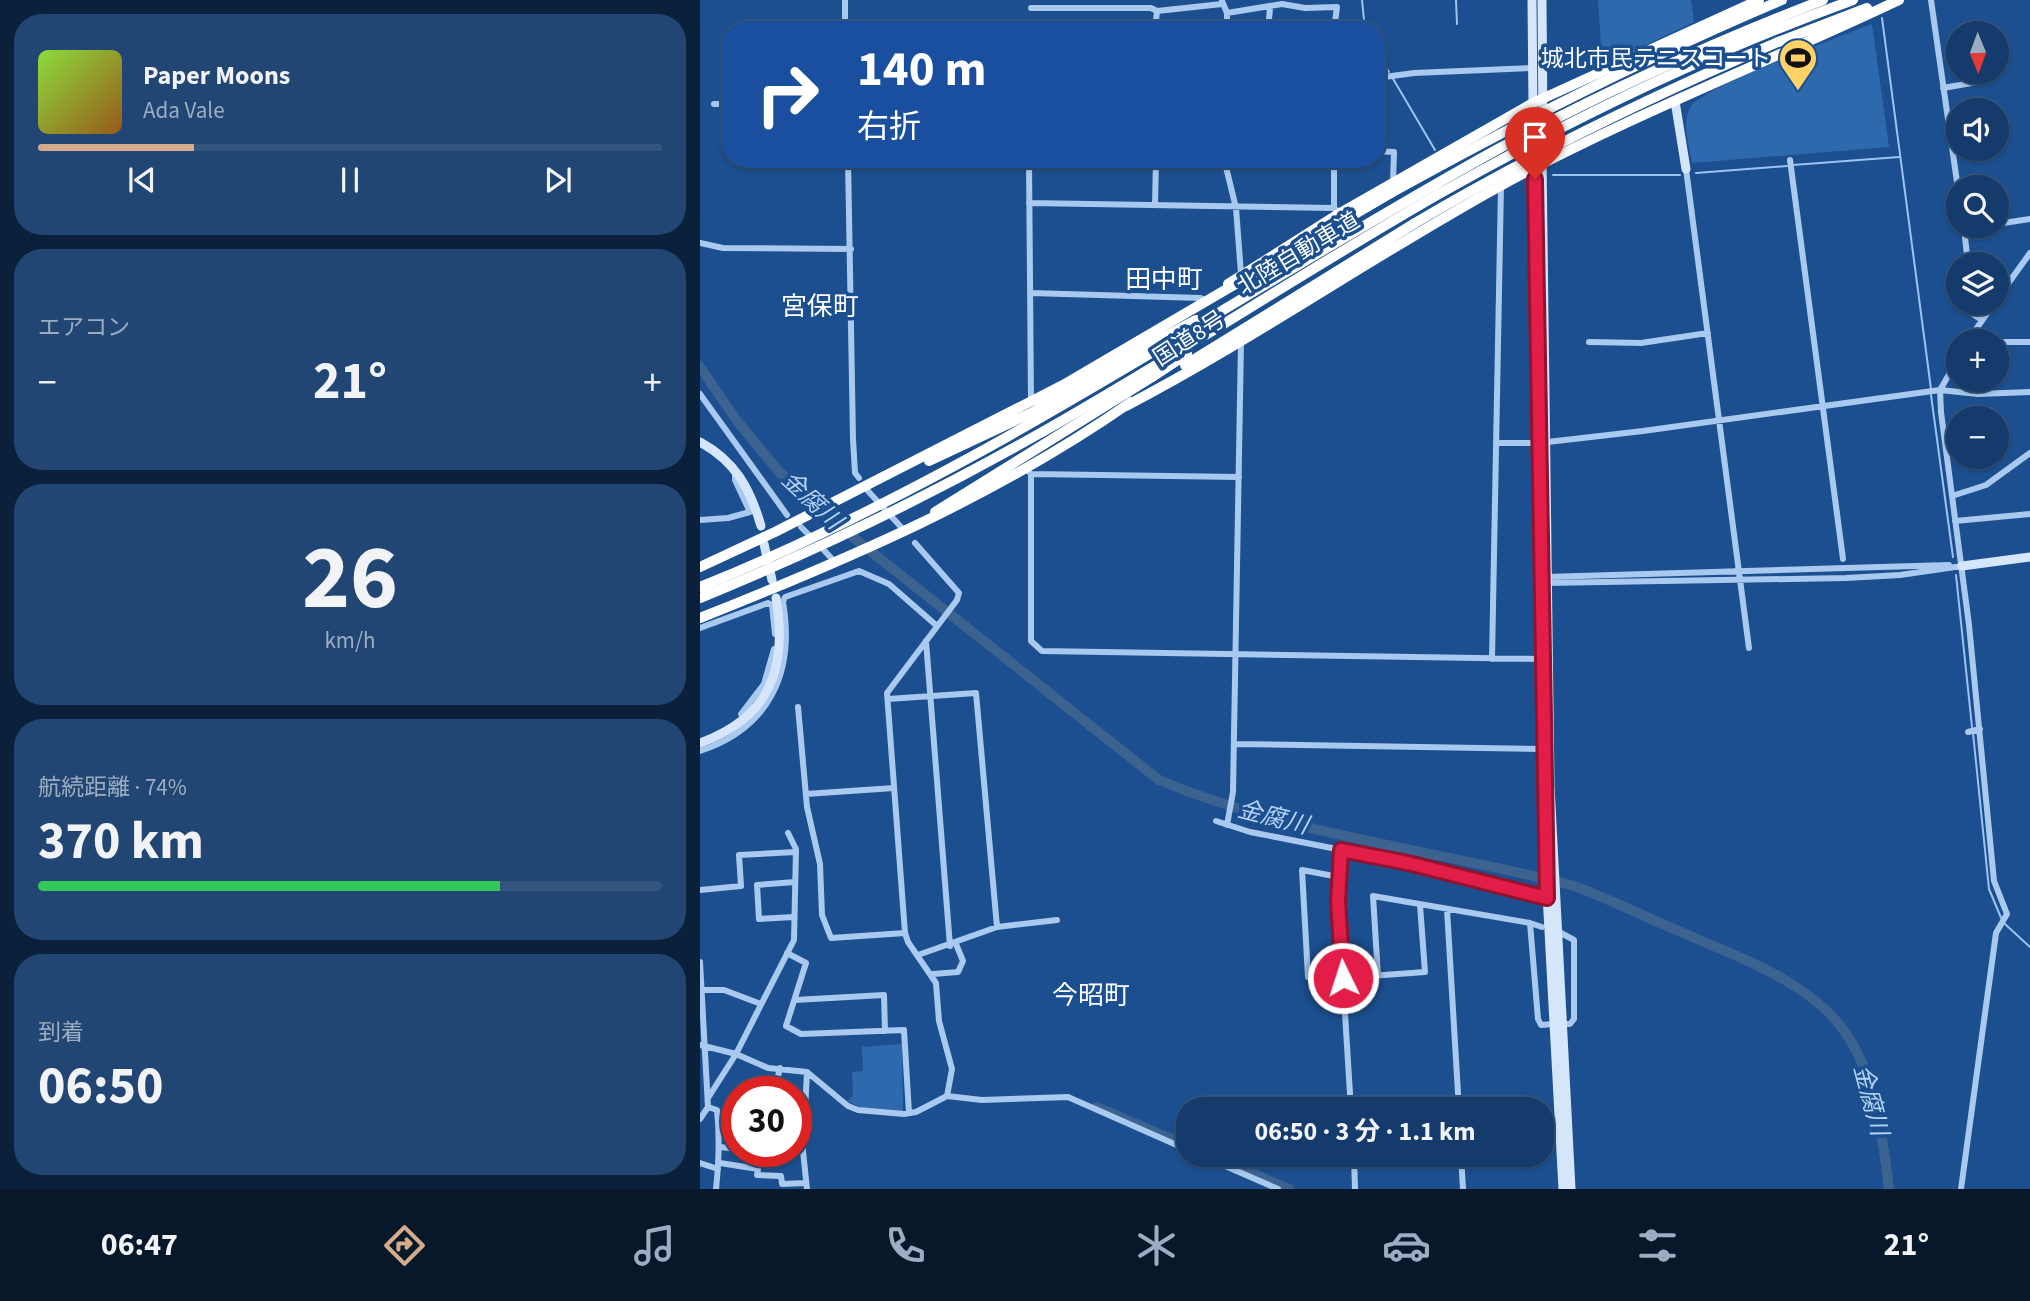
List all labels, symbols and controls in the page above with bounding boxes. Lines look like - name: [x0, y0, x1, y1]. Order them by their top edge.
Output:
- north arrow: [1946, 21, 2009, 84]
- map controls: [1946, 21, 2009, 469]
- text: 140 m: [857, 35, 986, 105]
- sports icon: 城北市民テニスコート: [1777, 37, 1819, 92]
- place label: 城北市民テニスコート: [1541, 42, 1771, 75]
- icon: right: [742, 49, 833, 140]
- text: Paper Moons: [143, 57, 290, 94]
- text: Ada Vale: [143, 94, 225, 127]
- button: sound: [1946, 98, 2009, 161]
- text: 右折: [857, 104, 921, 150]
- pin: [1505, 107, 1565, 179]
- icon: arrive: [1516, 118, 1554, 156]
- icon: previous: [123, 161, 161, 199]
- icon: pause: [331, 161, 369, 199]
- icon: next: [539, 161, 577, 199]
- button: search: [1946, 175, 2009, 238]
- street label: 北陸自動車道: [1231, 204, 1366, 303]
- button: layers: [1946, 252, 2009, 315]
- district label: 田中町: [1125, 261, 1203, 298]
- district label: 宮保町: [781, 288, 859, 325]
- street label: 国道8号: [1147, 303, 1232, 374]
- text: エアコン: [38, 311, 130, 344]
- button: +: [1946, 329, 2009, 392]
- text: 21°: [313, 345, 387, 419]
- text: −: [38, 356, 57, 410]
- text: +: [643, 356, 662, 410]
- button: −: [1946, 406, 2009, 469]
- water label: 金腐川: [773, 463, 852, 540]
- text: 26: [302, 514, 398, 643]
- text: km/h: [324, 624, 376, 657]
- text: 航続距離 · 74%: [38, 771, 187, 804]
- water label: 金腐川: [1234, 792, 1315, 844]
- text: 370 km: [38, 805, 204, 879]
- position arrow: [1306, 941, 1380, 1015]
- district label: 今昭町: [1052, 977, 1130, 1014]
- text: 到着: [38, 1016, 84, 1049]
- text: 06:50: [38, 1050, 163, 1124]
- water label: 金腐川: [1844, 1061, 1898, 1142]
- speed limit sign: 30: [721, 1076, 812, 1167]
- text: 06:50 · 3 分 · 1.1 km: [1254, 1113, 1476, 1150]
- icon: directions: [380, 1221, 429, 1270]
- icon: music: [630, 1221, 679, 1270]
- icon: phone: [881, 1221, 930, 1270]
- icon: climate: [1132, 1221, 1181, 1270]
- icon: car: [1382, 1221, 1431, 1270]
- icon: filters: [1633, 1221, 1682, 1270]
- text: 06:47: [101, 1222, 178, 1268]
- text: 21°: [1884, 1222, 1929, 1268]

